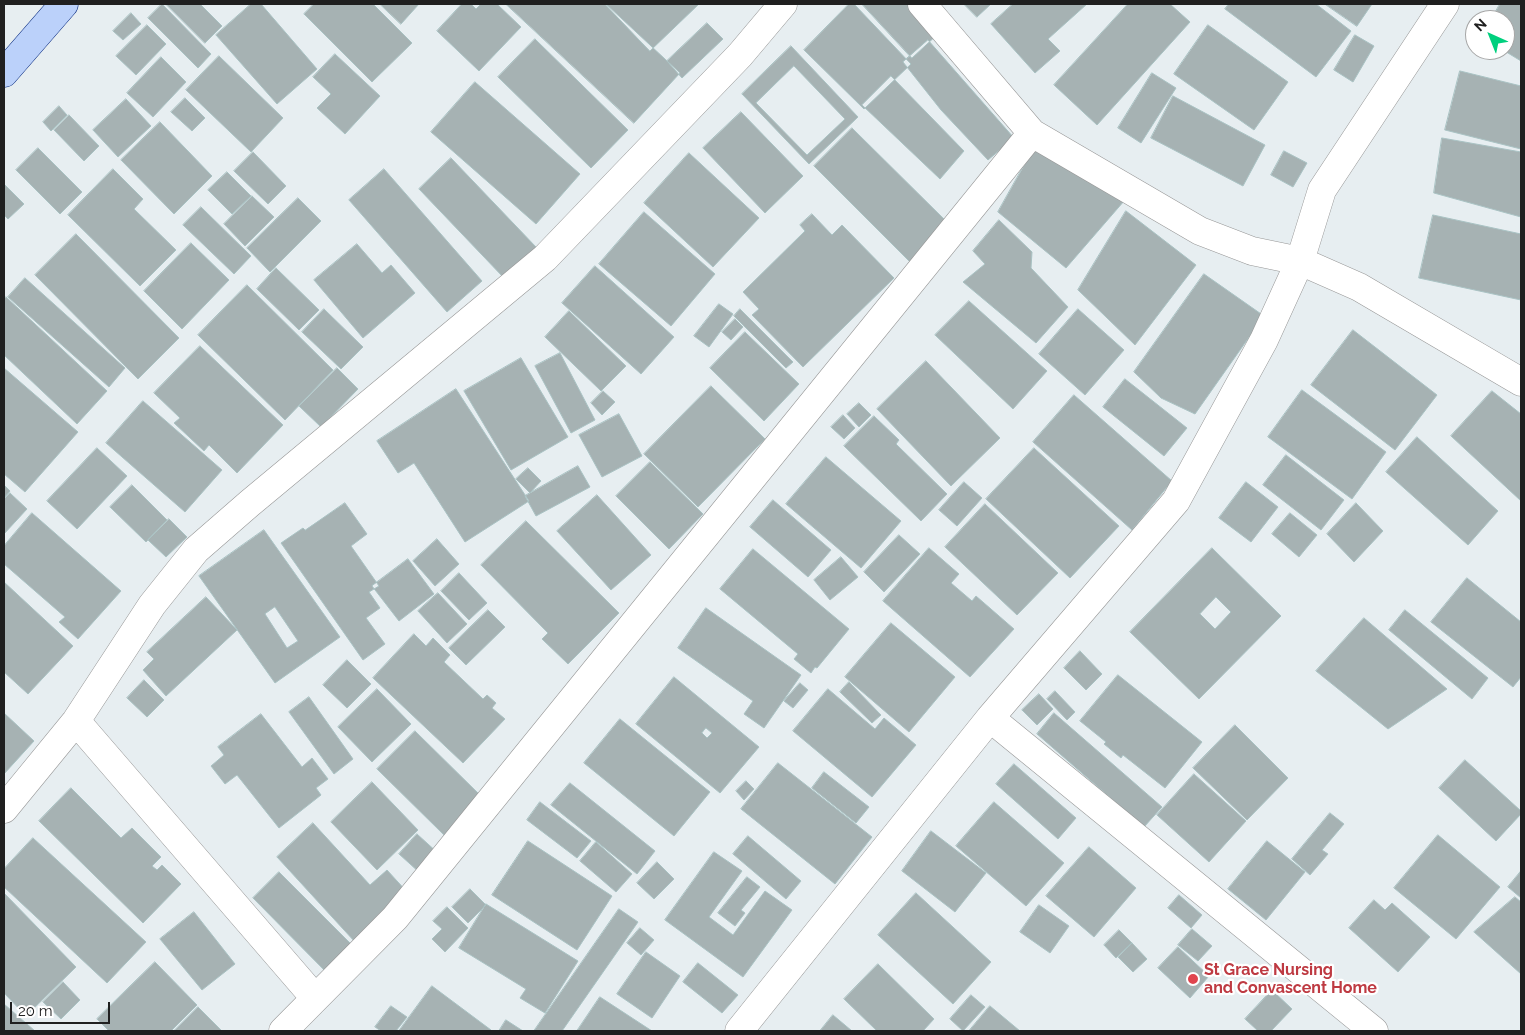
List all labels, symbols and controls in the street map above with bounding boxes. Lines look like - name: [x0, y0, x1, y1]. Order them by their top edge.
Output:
- north arrow: [1465, 10, 1515, 60]
- text: N: [1471, 15, 1490, 34]
- place label: St Grace Nursing and Convascent Home: [1204, 960, 1377, 998]
- marker: St Grace Nursing and Convascent Home: [1186, 972, 1200, 986]
- scale bar: [12, 992, 112, 1024]
- text: 20 m: [18, 1002, 53, 1020]

